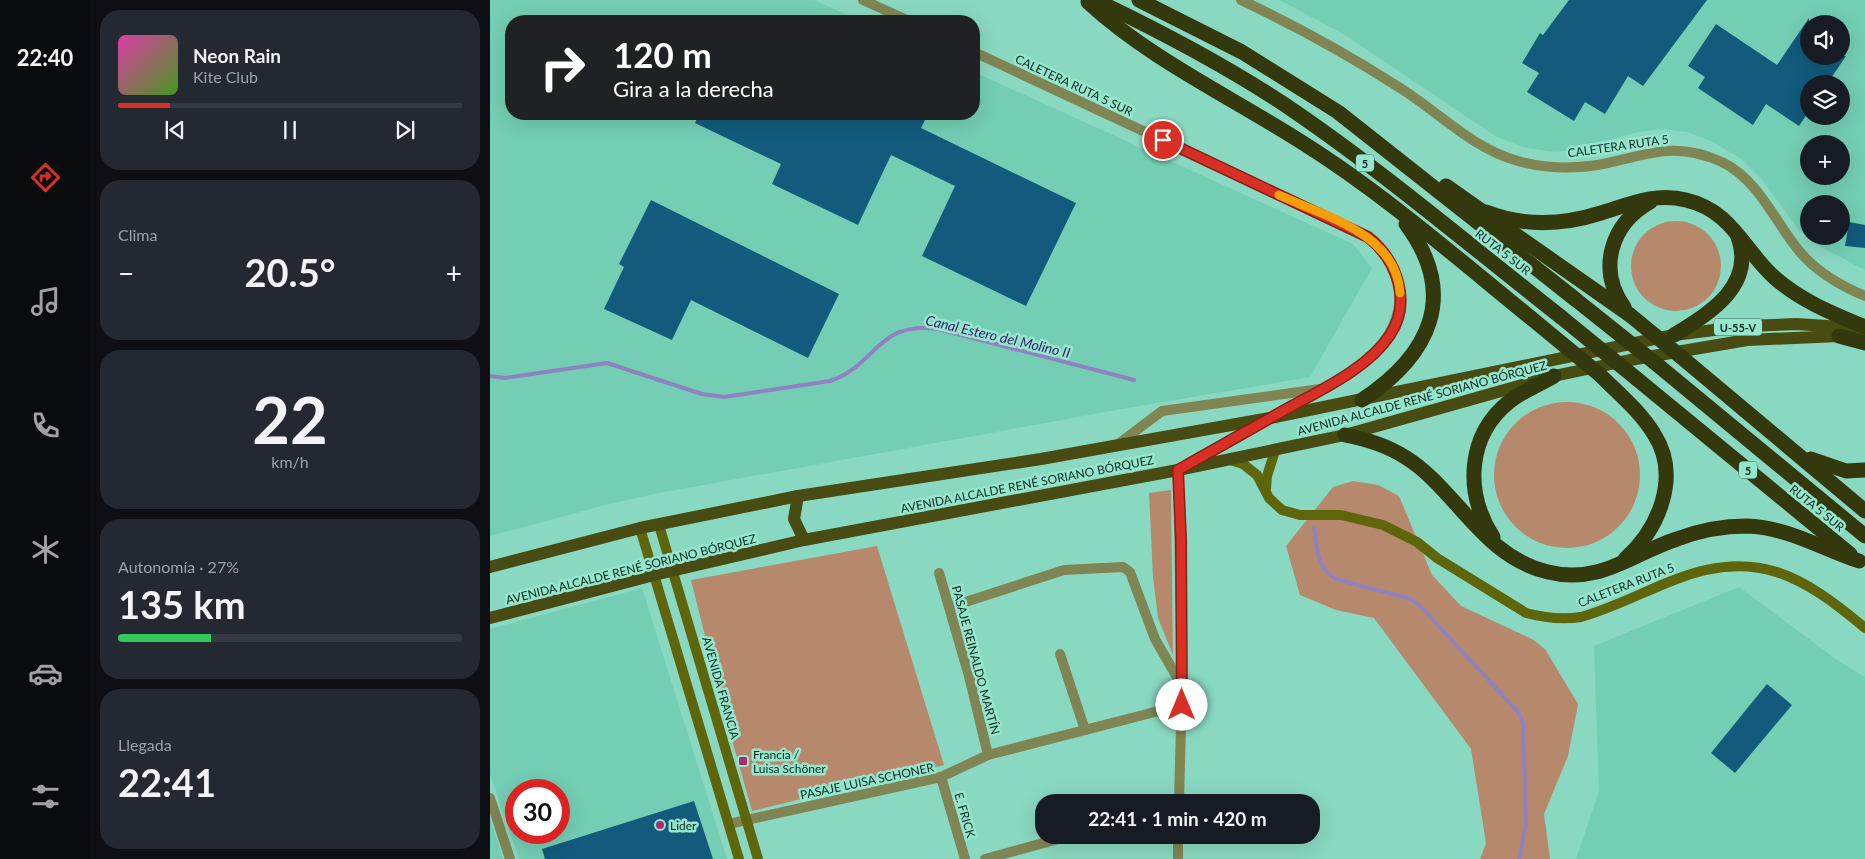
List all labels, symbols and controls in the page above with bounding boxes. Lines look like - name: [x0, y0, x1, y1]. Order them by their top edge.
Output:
- map controls: [1800, 15, 1850, 245]
- button: sound: [1800, 15, 1850, 65]
- text: 120 m: [613, 33, 712, 75]
- icon: right: [530, 35, 595, 100]
- text: 22:40: [17, 44, 73, 71]
- text: Neon Rain: [193, 44, 281, 67]
- street label: CALETERA RUTA 5 SUR: [1013, 51, 1136, 119]
- text: Kite Club: [193, 67, 258, 86]
- text: Gira a la derecha: [613, 75, 774, 102]
- button: layers: [1800, 75, 1850, 125]
- icon: previous: [161, 116, 189, 144]
- icon: pause: [276, 116, 304, 144]
- icon: next: [391, 116, 419, 144]
- pin: [1142, 119, 1184, 161]
- icon: arrive: [1149, 126, 1177, 154]
- street label: CALETERA RUTA 5: [1567, 131, 1670, 161]
- button: +: [1800, 135, 1850, 185]
- road number: 5: [1356, 154, 1374, 172]
- icon: directions: [28, 160, 63, 195]
- button: −: [1800, 195, 1850, 245]
- text: Clima: [118, 225, 157, 244]
- street label: RUTA 5 SUR: [1472, 226, 1534, 279]
- text: 20.5°: [245, 249, 335, 295]
- text: −: [118, 256, 134, 290]
- text: +: [446, 256, 462, 290]
- icon: music: [28, 284, 63, 319]
- water label: Canal Estero del Molino II: [924, 311, 1072, 361]
- road number: U-55-V: [1714, 318, 1762, 336]
- street label: AVENIDA ALCALDE RENÉ SORIANO BÓRQUEZ: [1296, 357, 1548, 439]
- text: 22: [252, 380, 328, 458]
- icon: phone: [28, 408, 63, 443]
- text: km/h: [271, 452, 309, 471]
- street label: AVENIDA ALCALDE RENÉ SORIANO BÓRQUEZ: [899, 452, 1155, 516]
- road number: 5: [1739, 462, 1757, 478]
- street label: RUTA 5 SUR: [1787, 481, 1848, 535]
- street label: AVENIDA ALCALDE RENÉ SORIANO BÓRQUEZ: [504, 531, 758, 607]
- icon: climate: [28, 532, 63, 567]
- text: Autonomía · 27%: [118, 557, 239, 576]
- street label: CALETERA RUTA 5: [1576, 560, 1676, 610]
- text: 135 km: [118, 581, 246, 627]
- street label: PASAJE REINALDO MARTÍN: [949, 584, 1003, 736]
- street label: AVENIDA FRANCIA: [699, 635, 743, 742]
- icon: car: [28, 656, 63, 691]
- position arrow: [1155, 678, 1207, 730]
- text: Llegada: [118, 735, 172, 754]
- place label: Francia / Luisa Schöner: [753, 747, 826, 776]
- marker: Francia / Luisa Schöner: [737, 755, 749, 767]
- text: 22:41: [118, 759, 216, 805]
- street label: PASAJE LUISA SCHONER: [799, 759, 936, 803]
- icon: filters: [28, 779, 63, 814]
- speed limit sign: 30: [505, 779, 570, 844]
- street label: E. FRICK: [951, 791, 979, 839]
- text: 22:41 · 1 min · 420 m: [1088, 807, 1267, 830]
- place label: Lider: [670, 818, 697, 833]
- marker: Lider: [654, 819, 666, 831]

